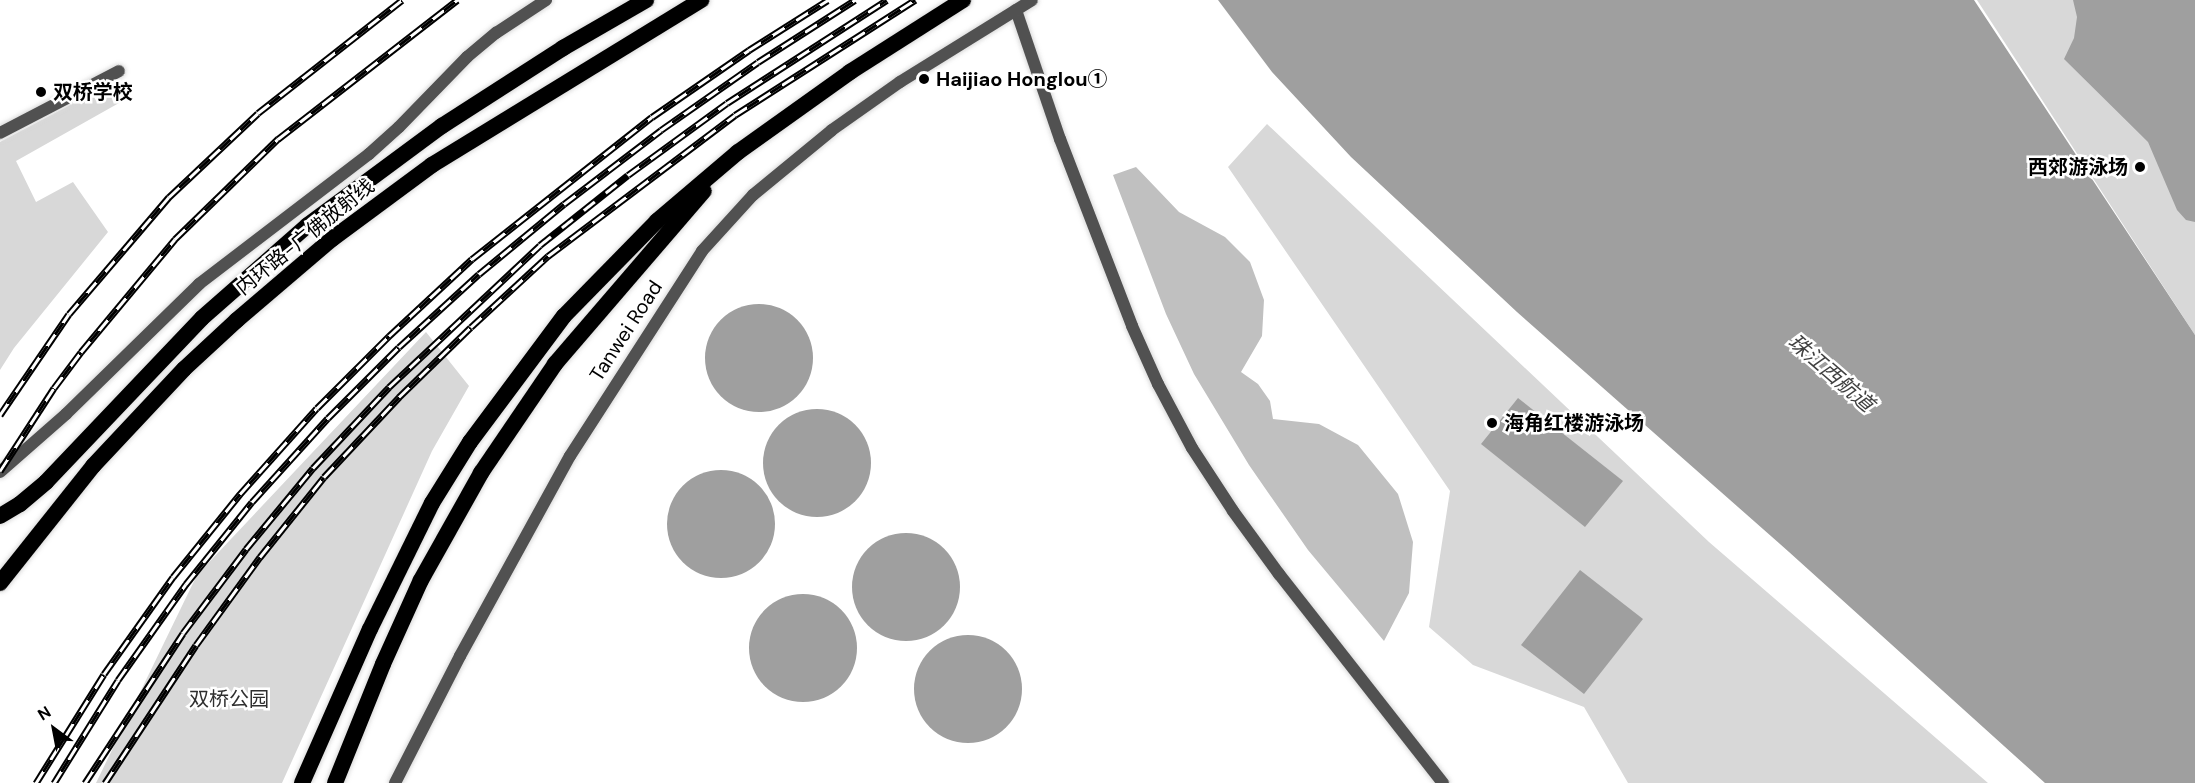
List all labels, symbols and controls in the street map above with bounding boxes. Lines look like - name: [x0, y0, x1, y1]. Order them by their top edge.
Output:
- place label: Haijiao Honglou①: [936, 67, 1108, 91]
- marker: Haijiao Honglou①: [917, 72, 931, 86]
- place label: 双桥学校: [53, 80, 133, 104]
- marker: 双桥学校: [34, 85, 48, 99]
- place label: 西郊游泳场: [2028, 155, 2128, 179]
- marker: 西郊游泳场: [2133, 160, 2147, 174]
- street label: 内环路-广佛放射线: [231, 174, 379, 300]
- street label: Tanwei Road: [585, 276, 667, 386]
- water label: 珠江西航道: [1783, 329, 1879, 417]
- place label: 海角红楼游泳场: [1504, 411, 1644, 435]
- marker: 海角红楼游泳场: [1485, 416, 1499, 430]
- park label: 双桥公园: [189, 687, 269, 711]
- north arrow: [24, 699, 84, 759]
- text: N: [34, 701, 55, 725]

